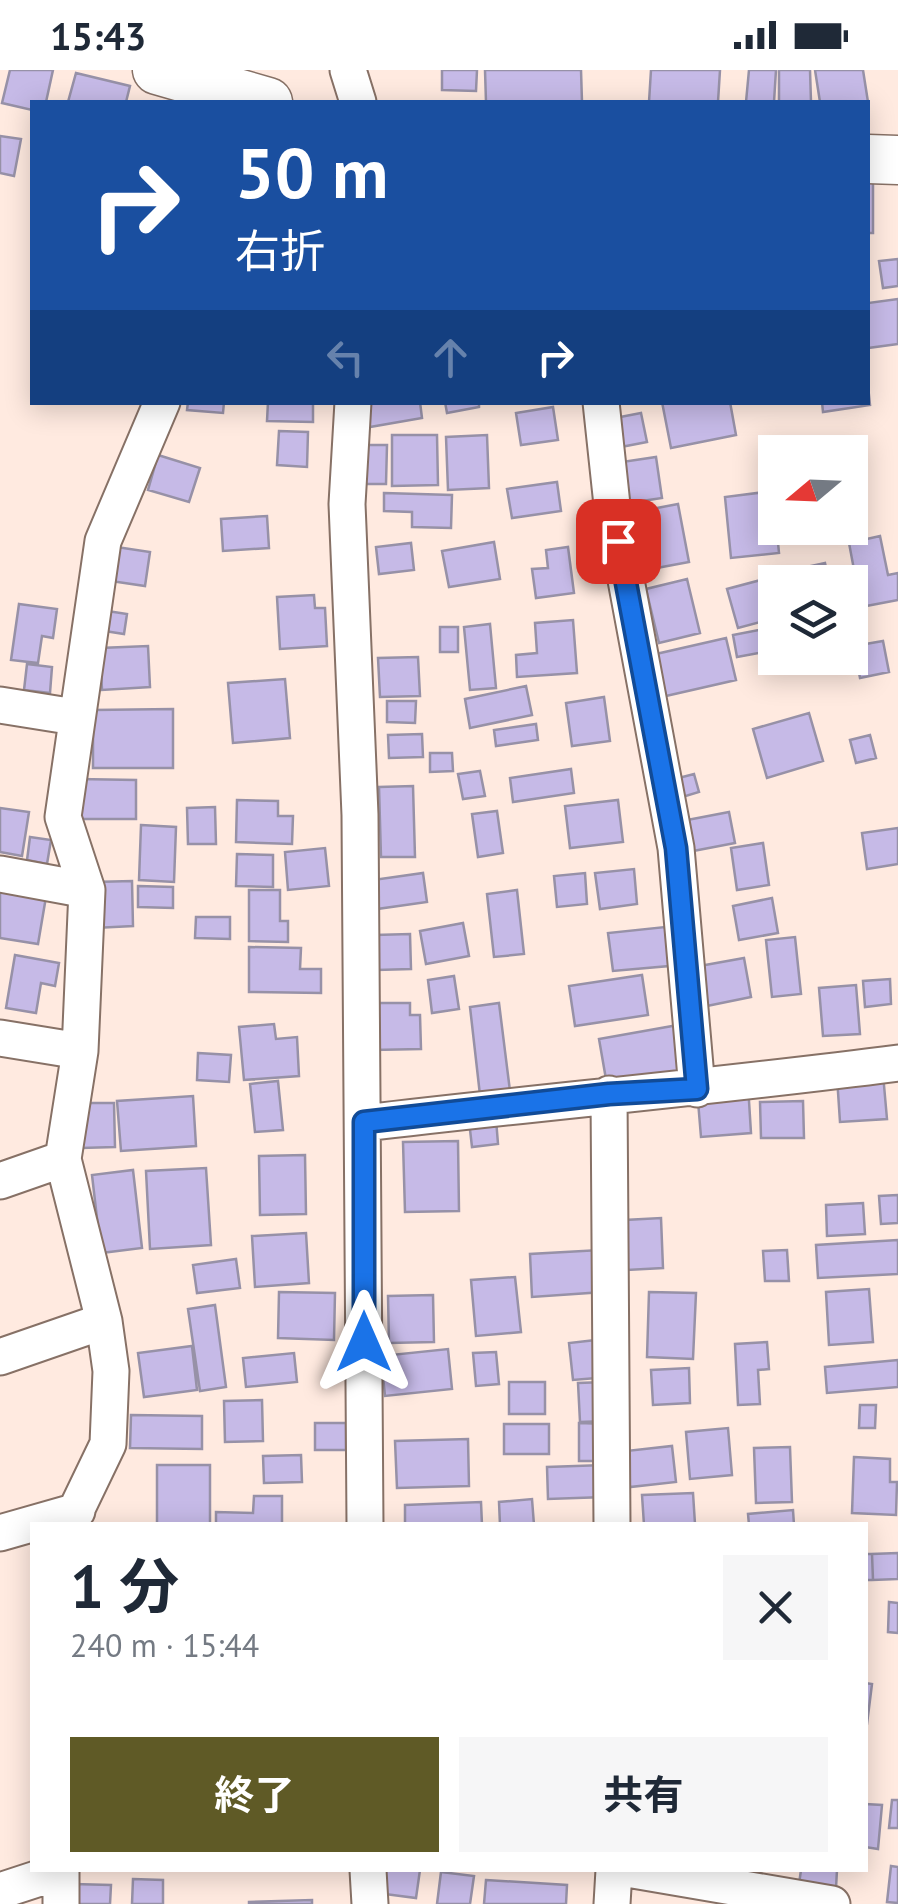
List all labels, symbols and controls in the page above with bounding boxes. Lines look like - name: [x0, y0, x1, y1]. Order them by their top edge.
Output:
- text: 15:43: [50, 11, 146, 60]
- text: 50 m: [235, 127, 388, 217]
- icon: right: [70, 140, 200, 270]
- text: 右折: [235, 221, 325, 279]
- icon: left: [318, 330, 373, 385]
- icon: ahead: [423, 330, 478, 385]
- icon: right: [528, 330, 583, 385]
- north arrow: [758, 435, 868, 545]
- map controls: [758, 435, 868, 675]
- pin: [576, 499, 661, 584]
- icon: arrive: [591, 514, 646, 569]
- button: layers: [758, 565, 868, 675]
- position arrow: [312, 1290, 416, 1394]
- text: 1 分: [70, 1547, 179, 1625]
- button: close: [723, 1555, 828, 1660]
- text: 240 m · 15:44: [70, 1624, 259, 1666]
- button: 終了: [70, 1737, 439, 1852]
- button: 共有: [459, 1737, 828, 1852]

